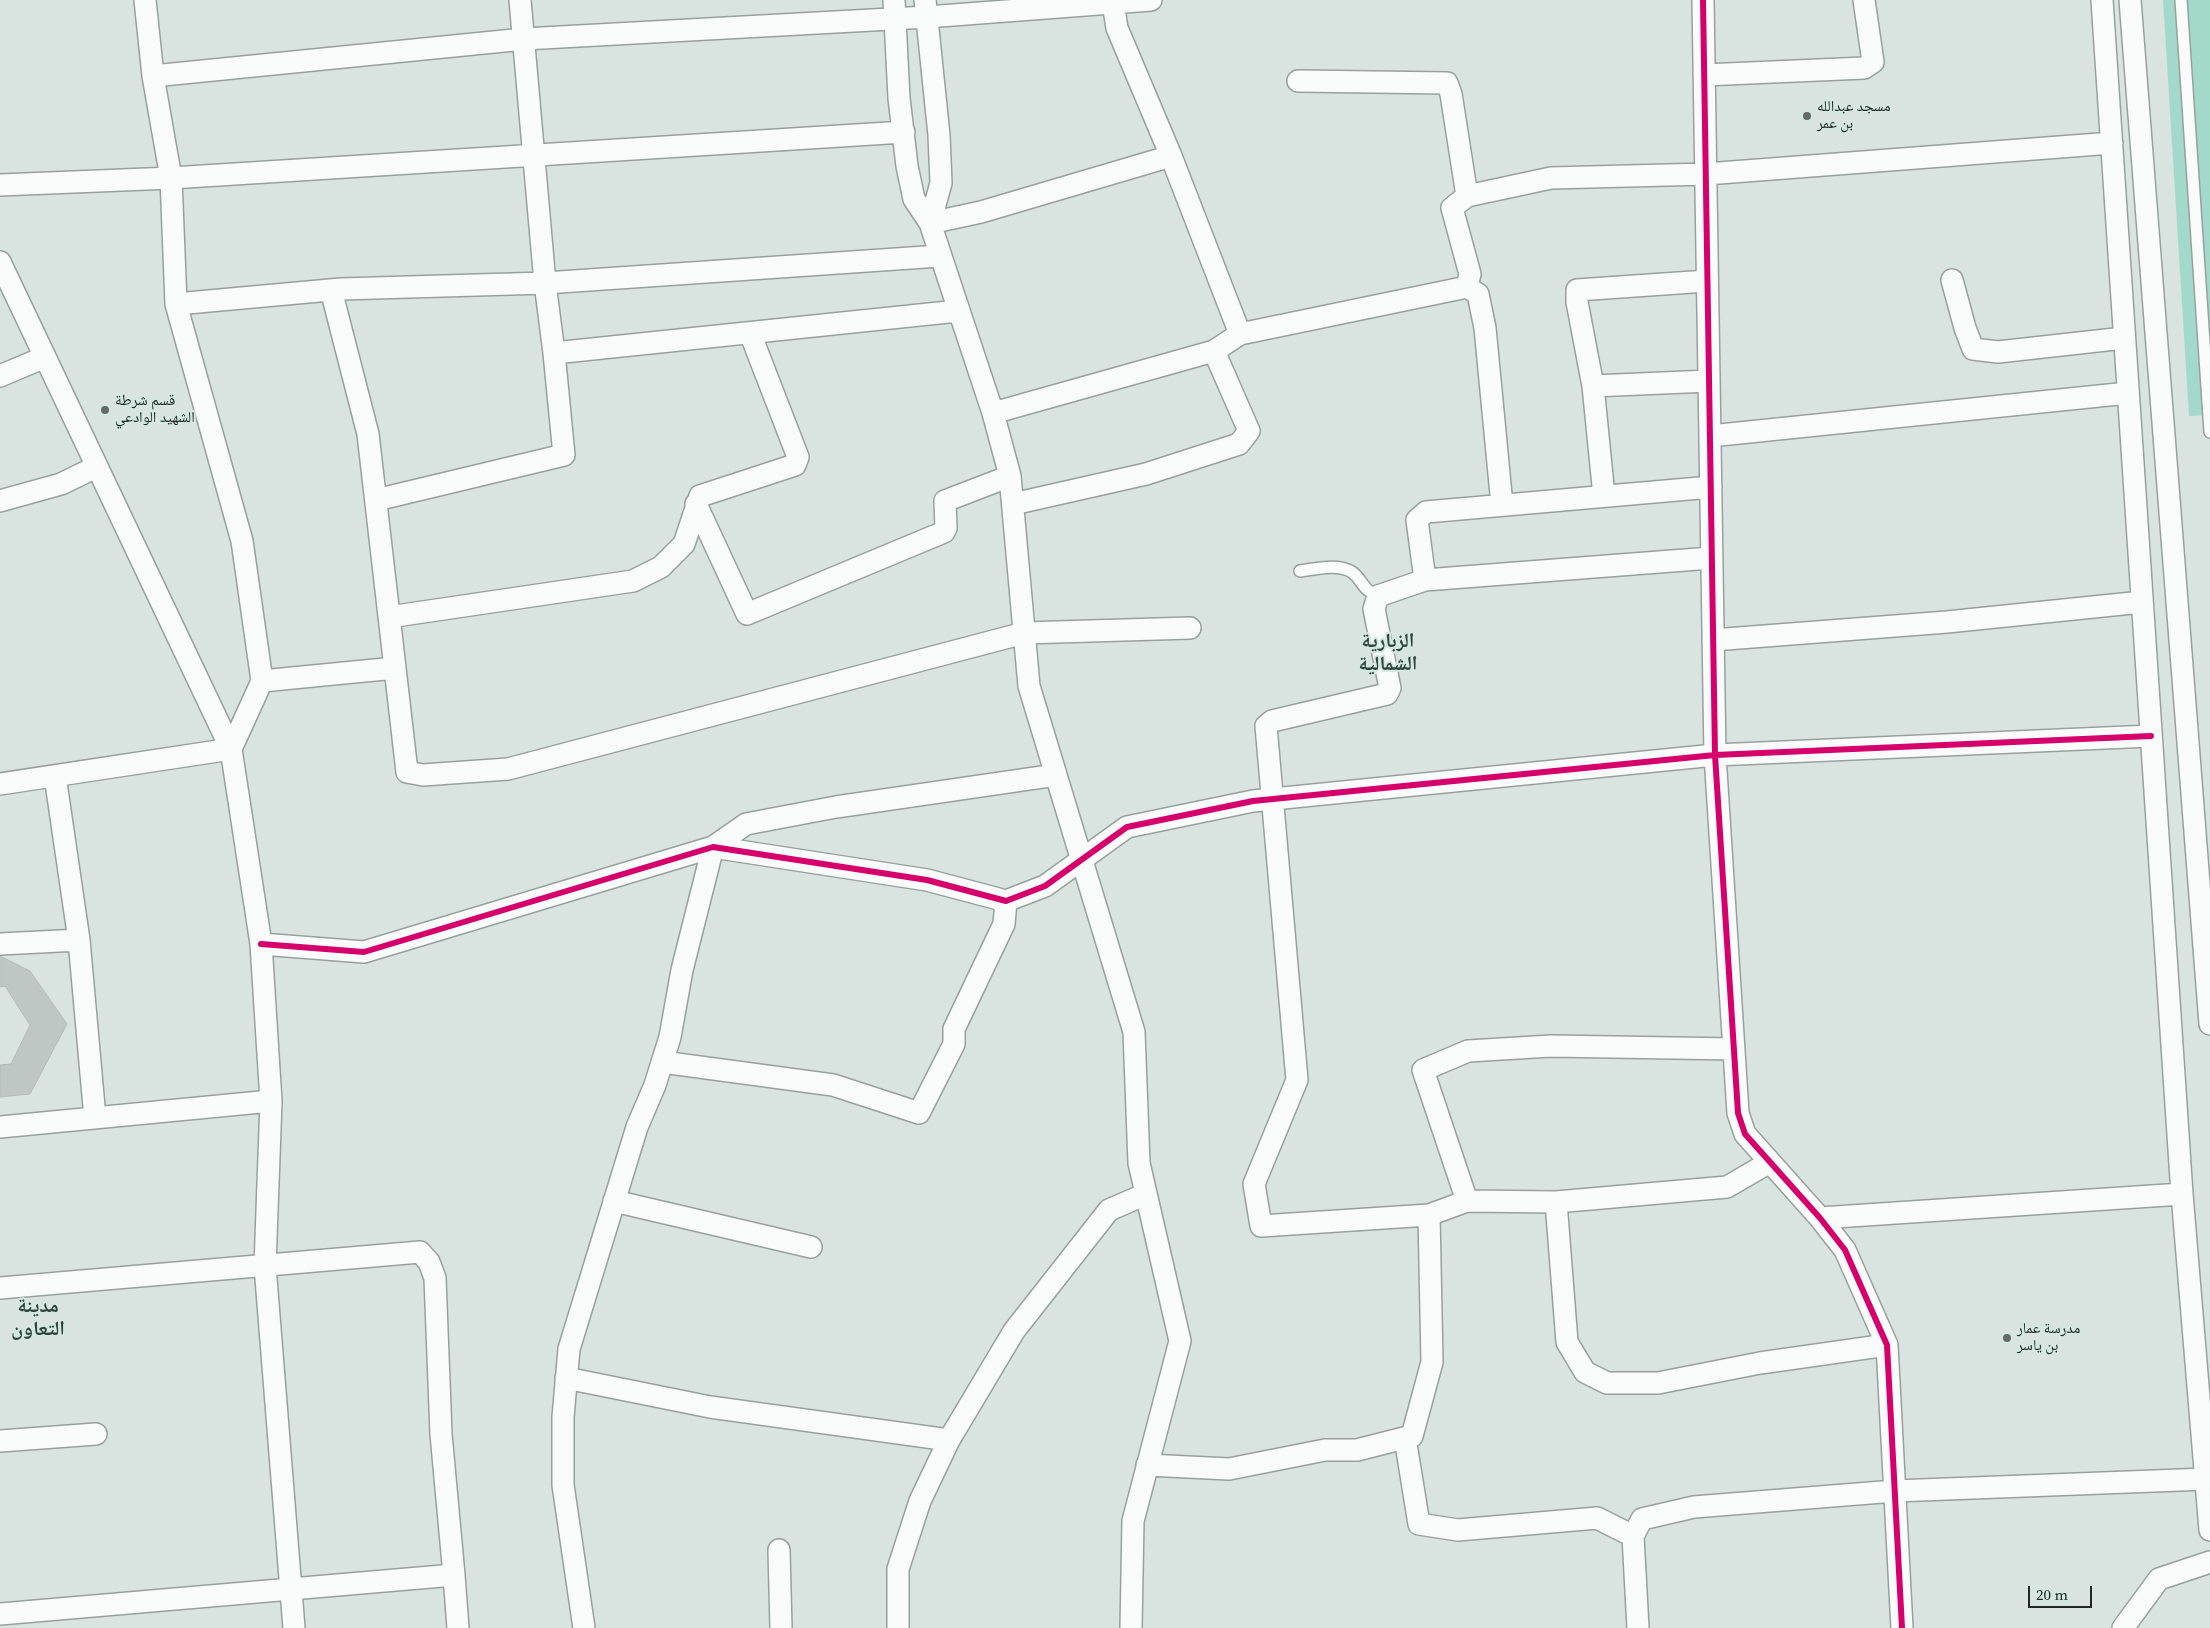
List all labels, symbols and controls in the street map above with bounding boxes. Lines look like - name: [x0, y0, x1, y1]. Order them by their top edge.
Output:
- place label: مسجد عبدالله بن عمر: [1817, 98, 1891, 133]
- marker: مسجد عبدالله بن عمر: [1801, 110, 1813, 122]
- place label: قسم شرطة الشهيد الوادعي: [115, 392, 195, 427]
- marker: قسم شرطة الشهيد الوادعي: [99, 404, 111, 416]
- district label: الزبارية الشمالية: [1359, 630, 1417, 677]
- district label: مدينة التعاون: [11, 1295, 65, 1342]
- place label: مدرسة عمار بن ياسر: [2017, 1320, 2080, 1355]
- marker: مدرسة عمار بن ياسر: [2001, 1332, 2013, 1344]
- scale bar: [2030, 1576, 2094, 1608]
- text: 20 m: [2036, 1584, 2068, 1605]

